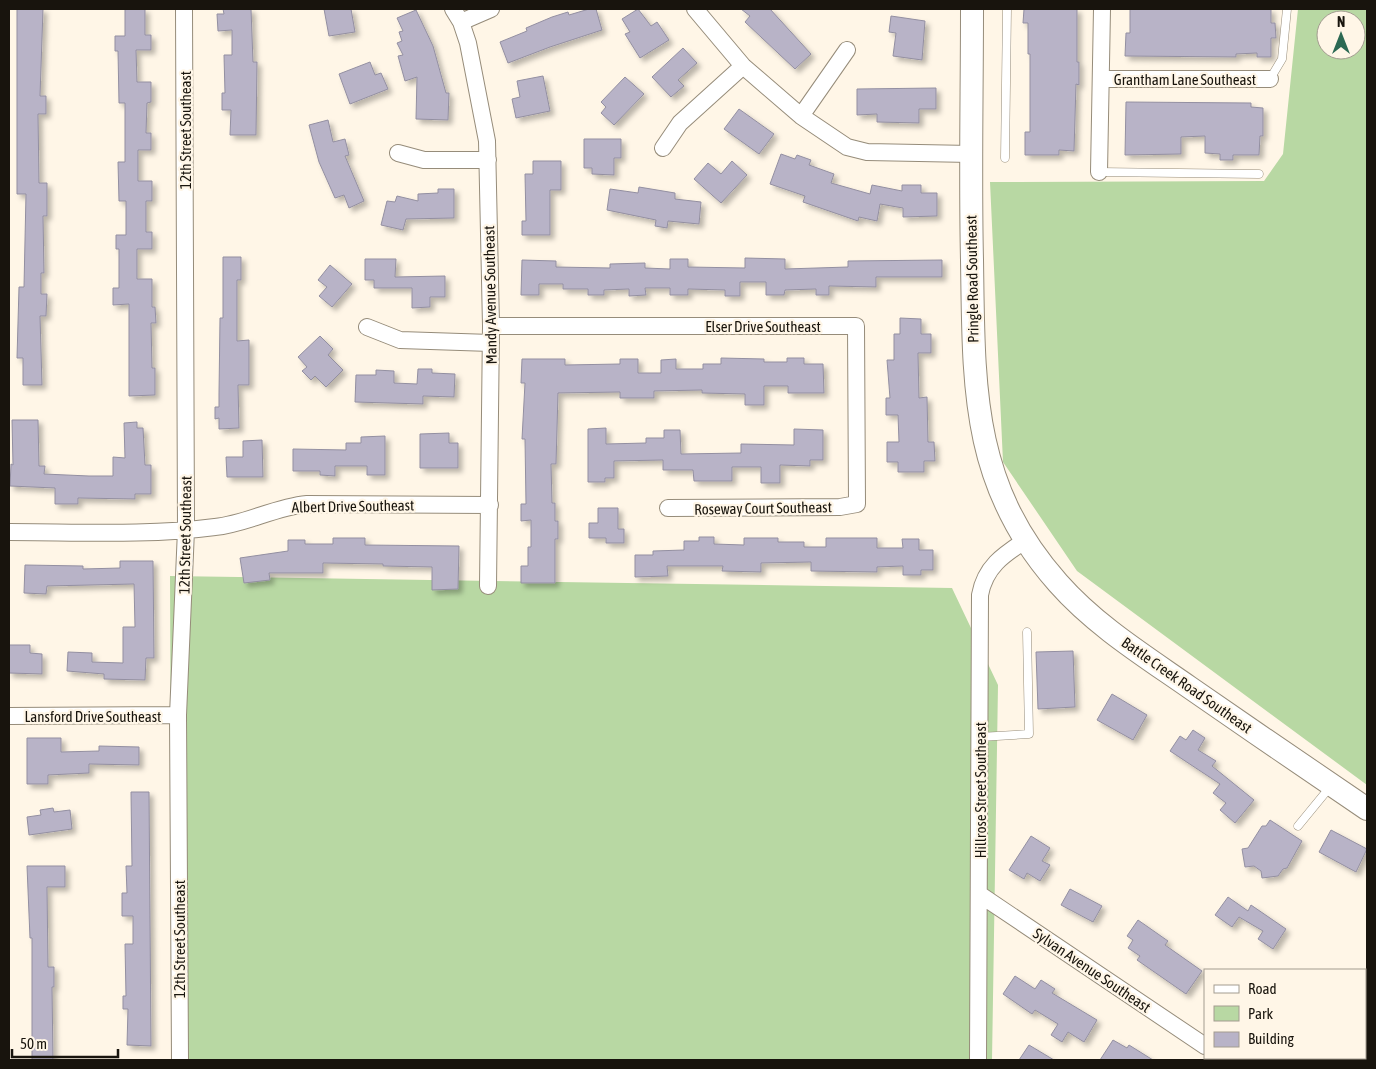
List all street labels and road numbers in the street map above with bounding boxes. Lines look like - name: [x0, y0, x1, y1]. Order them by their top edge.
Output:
- street label: 12th Street Southeast: [177, 71, 194, 189]
- street label: Grantham Lane Southeast: [1114, 71, 1256, 88]
- street label: Pringle Road Southeast: [962, 215, 982, 343]
- street label: Mandy Avenue Southeast: [480, 225, 500, 365]
- street label: Elser Drive Southeast: [705, 318, 821, 335]
- street label: 12th Street Southeast: [175, 476, 195, 594]
- street label: Albert Drive Southeast: [292, 496, 414, 516]
- street label: Roseway Court Southeast: [694, 498, 832, 518]
- street label: Battle Creek Road Southeast: [1119, 634, 1255, 736]
- street label: Lansford Drive Southeast: [25, 708, 161, 725]
- street label: Hillrose Street Southeast: [972, 722, 989, 858]
- street label: 12th Street Southeast: [171, 880, 188, 998]
- street label: Sylvan Avenue Southeast: [1030, 924, 1154, 1016]

